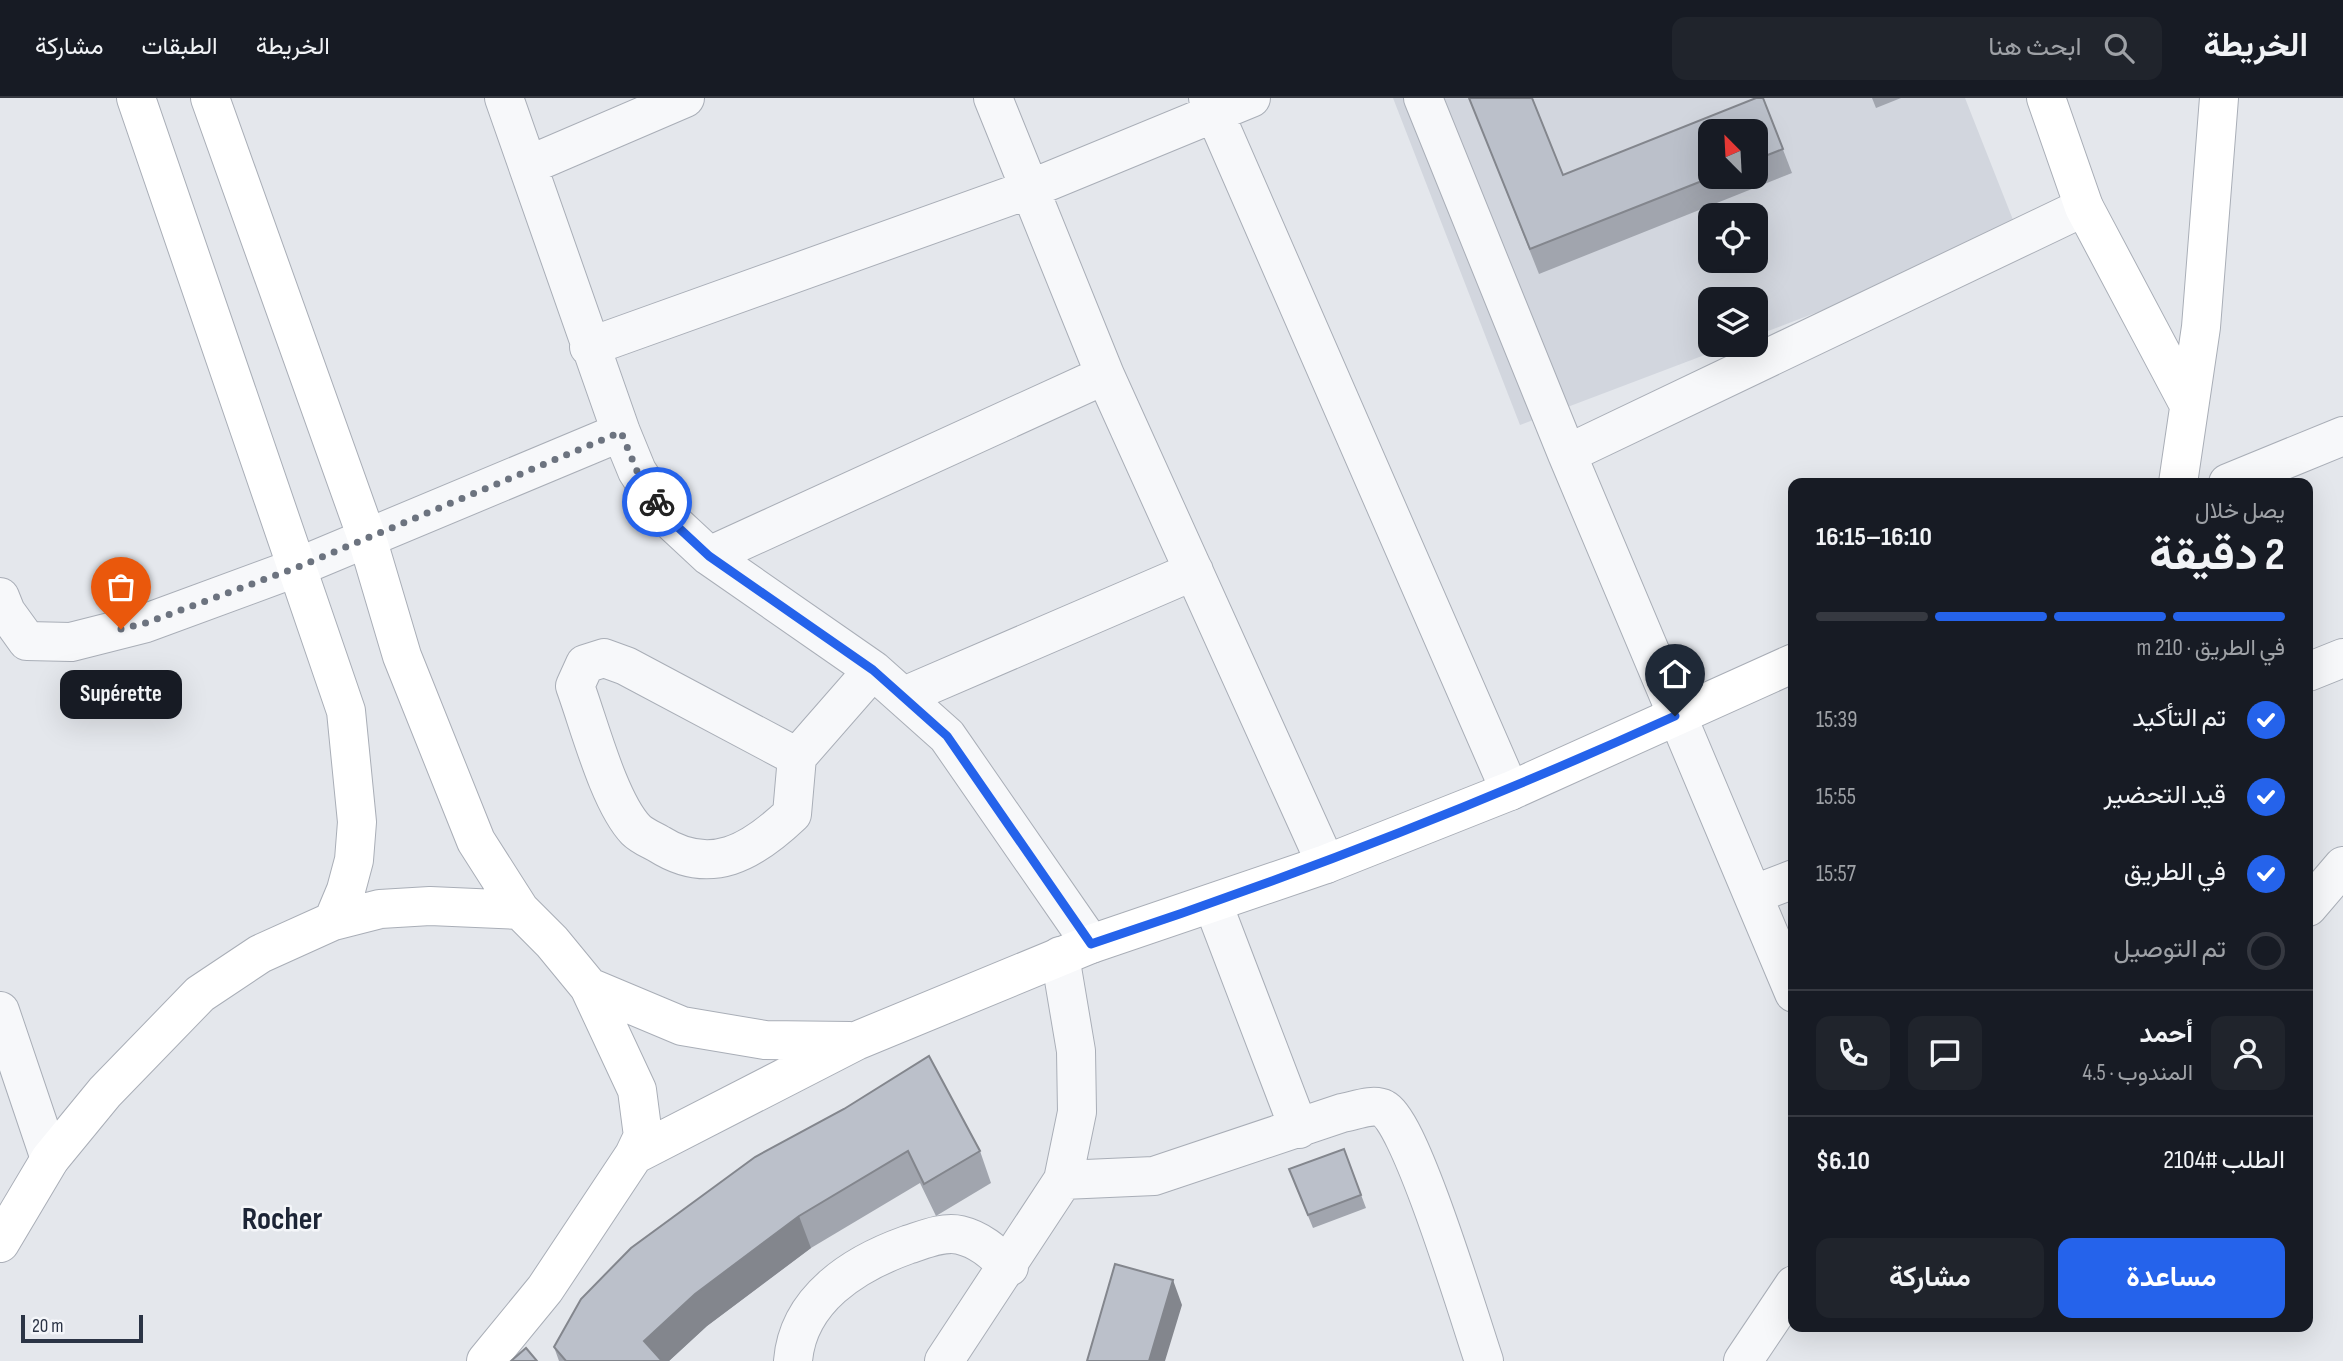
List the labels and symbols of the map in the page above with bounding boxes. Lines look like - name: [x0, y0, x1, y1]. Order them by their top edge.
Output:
- north arrow: [1698, 119, 1768, 189]
- courier: [622, 467, 692, 537]
- pin: [91, 557, 151, 629]
- pin: [1645, 644, 1705, 716]
- callout: Supérette: [60, 671, 182, 720]
- district label: Rocher: [242, 1200, 322, 1239]
- scale bar: [21, 1312, 144, 1344]

